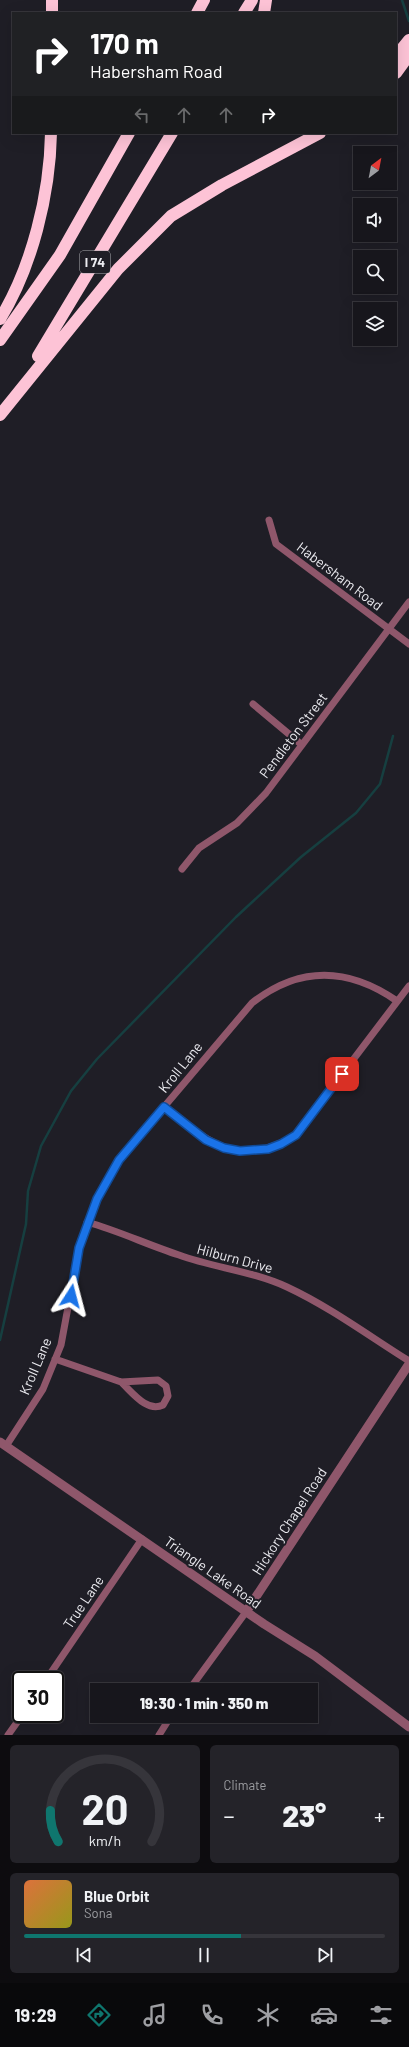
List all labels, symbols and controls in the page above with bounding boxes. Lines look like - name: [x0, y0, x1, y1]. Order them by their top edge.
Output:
- text: 170 m: [90, 26, 159, 60]
- icon: right: [24, 28, 76, 80]
- text: Habersham Road: [90, 60, 223, 82]
- icon: left: [131, 104, 153, 126]
- icon: ahead: [173, 104, 195, 126]
- icon: ahead: [215, 104, 237, 126]
- icon: right: [257, 104, 279, 126]
- north arrow: [353, 146, 397, 190]
- map controls: [353, 146, 397, 346]
- button: sound: [353, 198, 397, 242]
- button: search: [353, 250, 397, 294]
- road number: I 74: [80, 251, 110, 273]
- button: layers: [353, 302, 397, 346]
- street label: Habersham Road: [294, 538, 386, 614]
- street label: Pendleton Street: [255, 689, 331, 781]
- street label: Kroll Lane: [154, 1038, 206, 1096]
- pin: [325, 1057, 359, 1091]
- icon: arrive: [331, 1063, 353, 1085]
- street label: Hilburn Drive: [195, 1240, 275, 1276]
- position arrow: [50, 1275, 92, 1317]
- street label: Kroll Lane: [15, 1335, 55, 1397]
- street label: Hickory Chapel Road: [248, 1464, 330, 1578]
- street label: Triangle Lake Road: [161, 1532, 265, 1612]
- street label: True Lane: [59, 1572, 107, 1632]
- speed limit sign: 30: [12, 1671, 64, 1723]
- text: 19:30 · 1 min · 350 m: [140, 1694, 268, 1712]
- text: Climate: [224, 1777, 267, 1793]
- text: 20: [81, 1783, 128, 1833]
- text: 23°: [282, 1797, 326, 1833]
- text: −: [224, 1802, 235, 1828]
- text: +: [374, 1802, 385, 1828]
- text: km/h: [89, 1832, 121, 1849]
- text: Blue Orbit: [84, 1887, 149, 1905]
- text: Sona: [84, 1905, 112, 1921]
- icon: previous: [73, 1944, 95, 1966]
- icon: pause: [193, 1944, 215, 1966]
- icon: next: [314, 1944, 336, 1966]
- icon: directions: [85, 2001, 113, 2029]
- icon: music: [141, 2001, 169, 2029]
- icon: phone: [198, 2001, 226, 2029]
- icon: climate: [254, 2001, 282, 2029]
- icon: car: [310, 2001, 338, 2029]
- icon: filters: [367, 2001, 395, 2029]
- text: 19:29: [14, 2004, 56, 2026]

